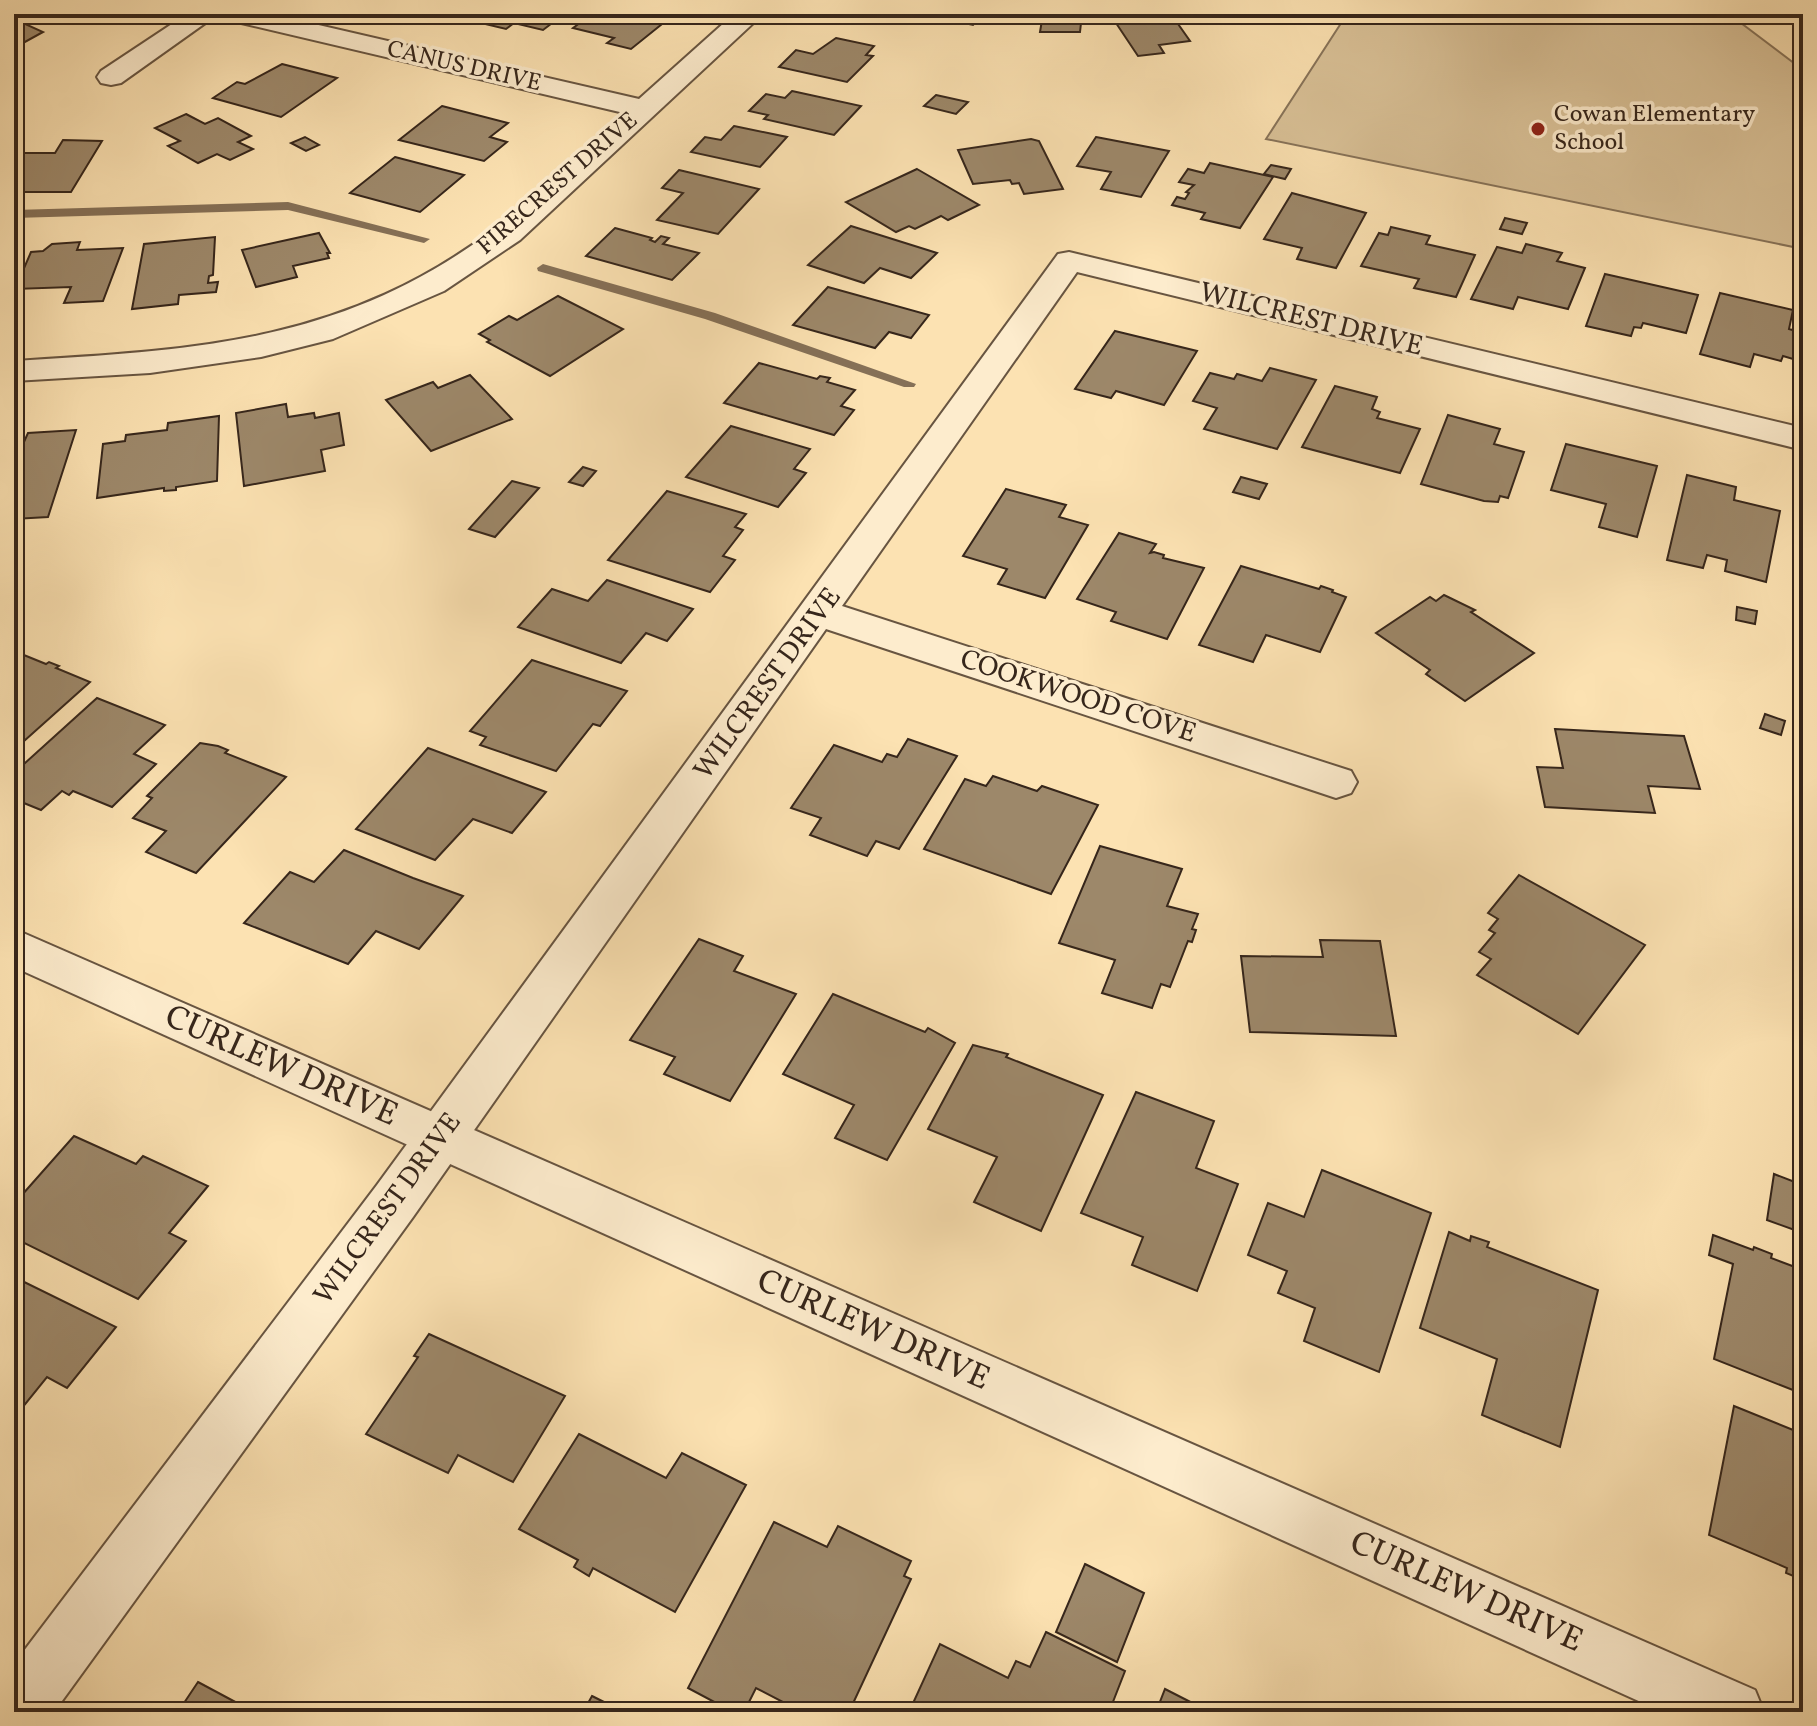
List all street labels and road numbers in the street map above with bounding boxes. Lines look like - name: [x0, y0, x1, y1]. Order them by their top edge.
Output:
- street label: CANUS DRIVE: [383, 33, 545, 101]
- street label: FIRECREST DRIVE: [470, 105, 646, 263]
- street label: WILCREST DRIVE: [1195, 273, 1427, 367]
- street label: WILCREST DRIVE: [685, 580, 851, 788]
- street label: COOKWOOD COVE: [955, 640, 1201, 754]
- street label: CURLEW DRIVE: [157, 995, 405, 1139]
- street label: WILCREST DRIVE: [305, 1105, 471, 1313]
- street label: CURLEW DRIVE: [749, 1259, 997, 1403]
- street label: CURLEW DRIVE: [1342, 1521, 1590, 1665]

